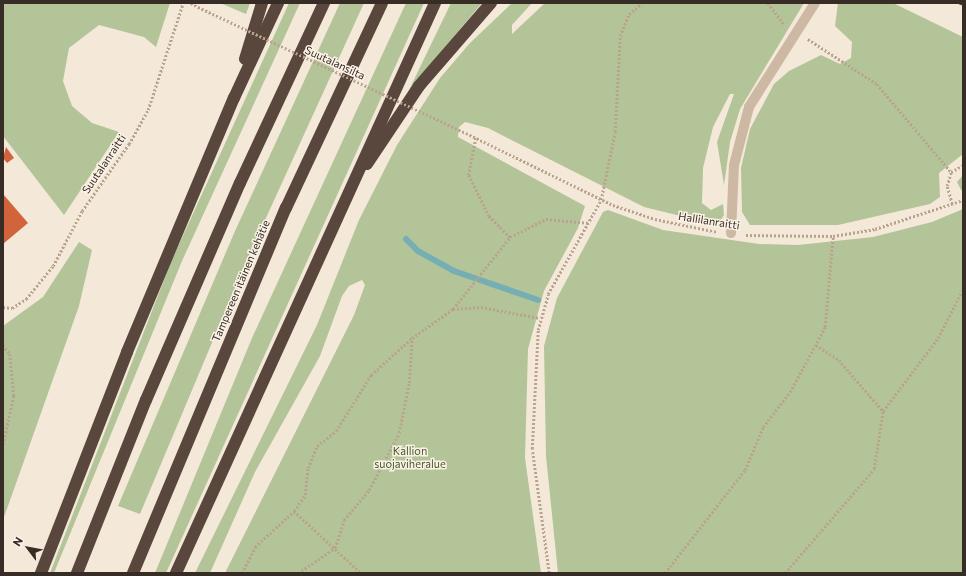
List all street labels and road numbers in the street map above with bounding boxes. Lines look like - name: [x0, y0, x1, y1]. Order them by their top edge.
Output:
- street label: Suutalansilta: [303, 43, 367, 83]
- street label: Suutalanraitti: [79, 132, 129, 196]
- street label: Hallilanraitti: [677, 210, 741, 232]
- street label: Tampereen itäinen kehätie: [209, 218, 273, 344]

